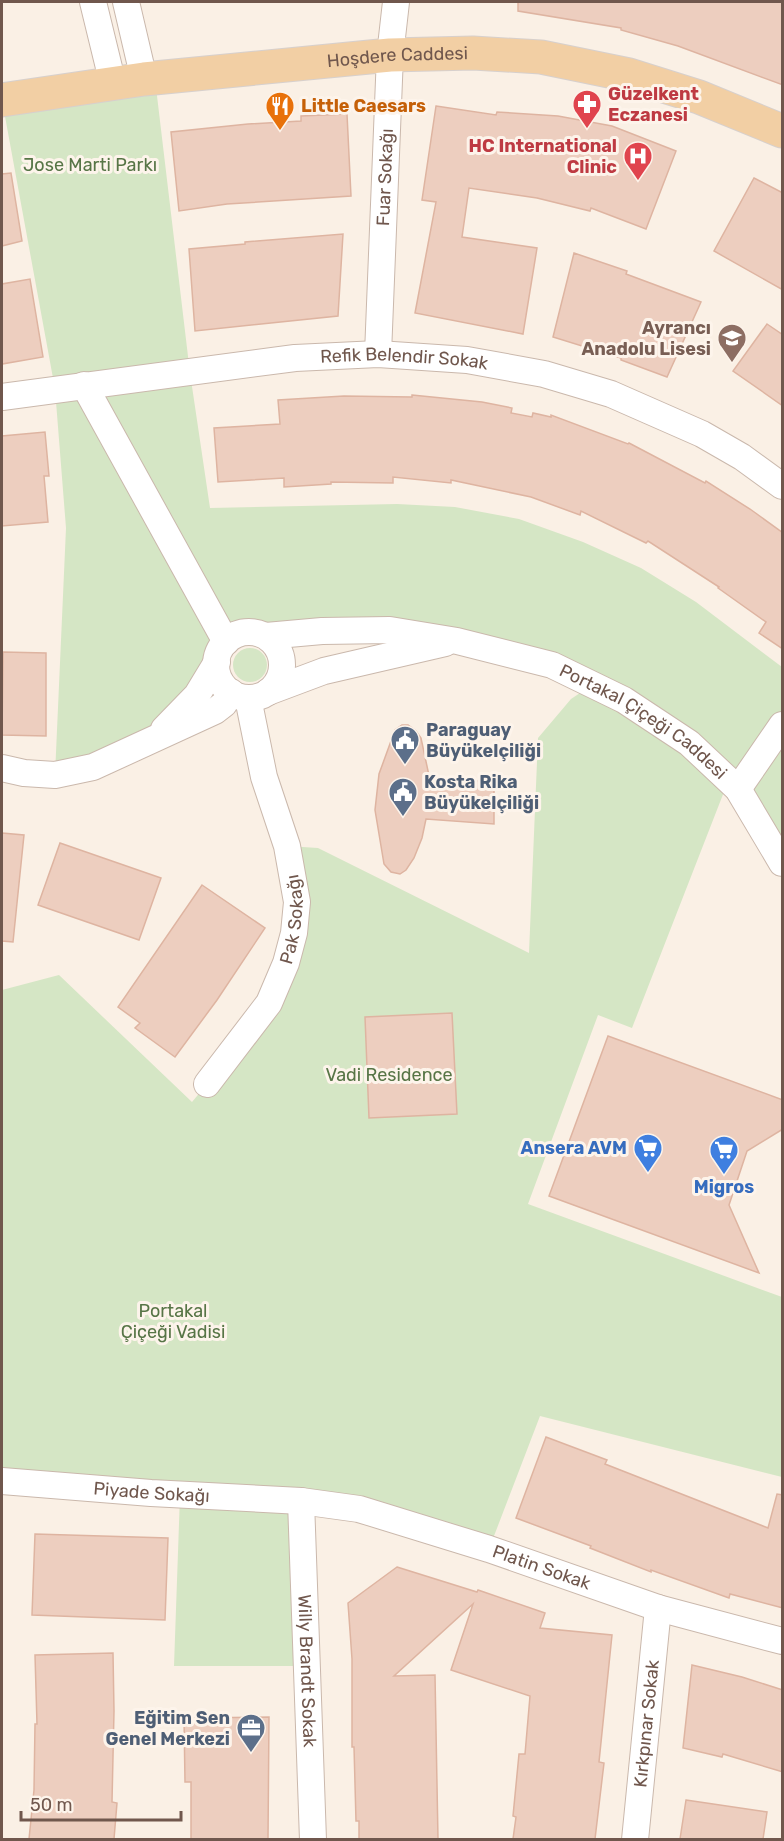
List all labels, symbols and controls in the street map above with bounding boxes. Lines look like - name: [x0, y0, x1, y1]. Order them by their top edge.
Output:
- street label: Hoşdere Caddesi: [326, 42, 468, 72]
- place label: Güzelkent Eczanesi: [608, 83, 699, 126]
- pharmacy icon: Güzelkent Eczanesi: [571, 88, 603, 130]
- restaurant icon: Little Caesars: [264, 90, 296, 132]
- place label: Little Caesars: [301, 95, 426, 117]
- street label: Fuar Sokağı: [372, 128, 398, 226]
- place label: HC International Clinic: [469, 135, 617, 178]
- hospital icon: HC International Clinic: [622, 140, 654, 182]
- park label: Jose Marti Parkı: [23, 154, 157, 176]
- place label: Ayrancı Anadolu Lisesi: [581, 317, 711, 360]
- school or university icon: Ayrancı Anadolu Lisesi: [716, 322, 748, 364]
- street label: Refik Belendir Sokak: [320, 343, 491, 375]
- street label: Portakal Çiçeği Caddesi: [556, 659, 732, 784]
- place label: Paraguay Büyükelçiliği: [426, 719, 541, 762]
- public building icon: Paraguay Büyükelçiliği: [389, 724, 421, 766]
- place label: Kosta Rika Büyükelçiliği: [424, 771, 539, 814]
- public building icon: Kosta Rika Büyükelçiliği: [387, 776, 419, 818]
- street label: Pak Sokağı: [275, 873, 308, 967]
- park label: Vadi Residence: [325, 1064, 453, 1086]
- supermarket icon: Ansera AVM: [632, 1132, 664, 1174]
- supermarket icon: Migros: [708, 1134, 740, 1176]
- place label: Ansera AVM: [521, 1137, 627, 1159]
- place label: Migros: [694, 1176, 754, 1198]
- park label: Portakal Çiçeği Vadisi: [121, 1300, 225, 1343]
- street label: Piyade Sokağı: [93, 1477, 210, 1507]
- street label: Platin Sokak: [490, 1540, 594, 1595]
- street label: Willy Brandt Sokak: [293, 1594, 321, 1748]
- street label: Kırkpınar Sokak: [629, 1658, 664, 1788]
- place label: Eğitim Sen Genel Merkezi: [105, 1707, 230, 1750]
- office icon: Eğitim Sen Genel Merkezi: [235, 1712, 267, 1754]
- scale bar: [21, 1784, 182, 1822]
- text: 50 m: [30, 1794, 73, 1816]

